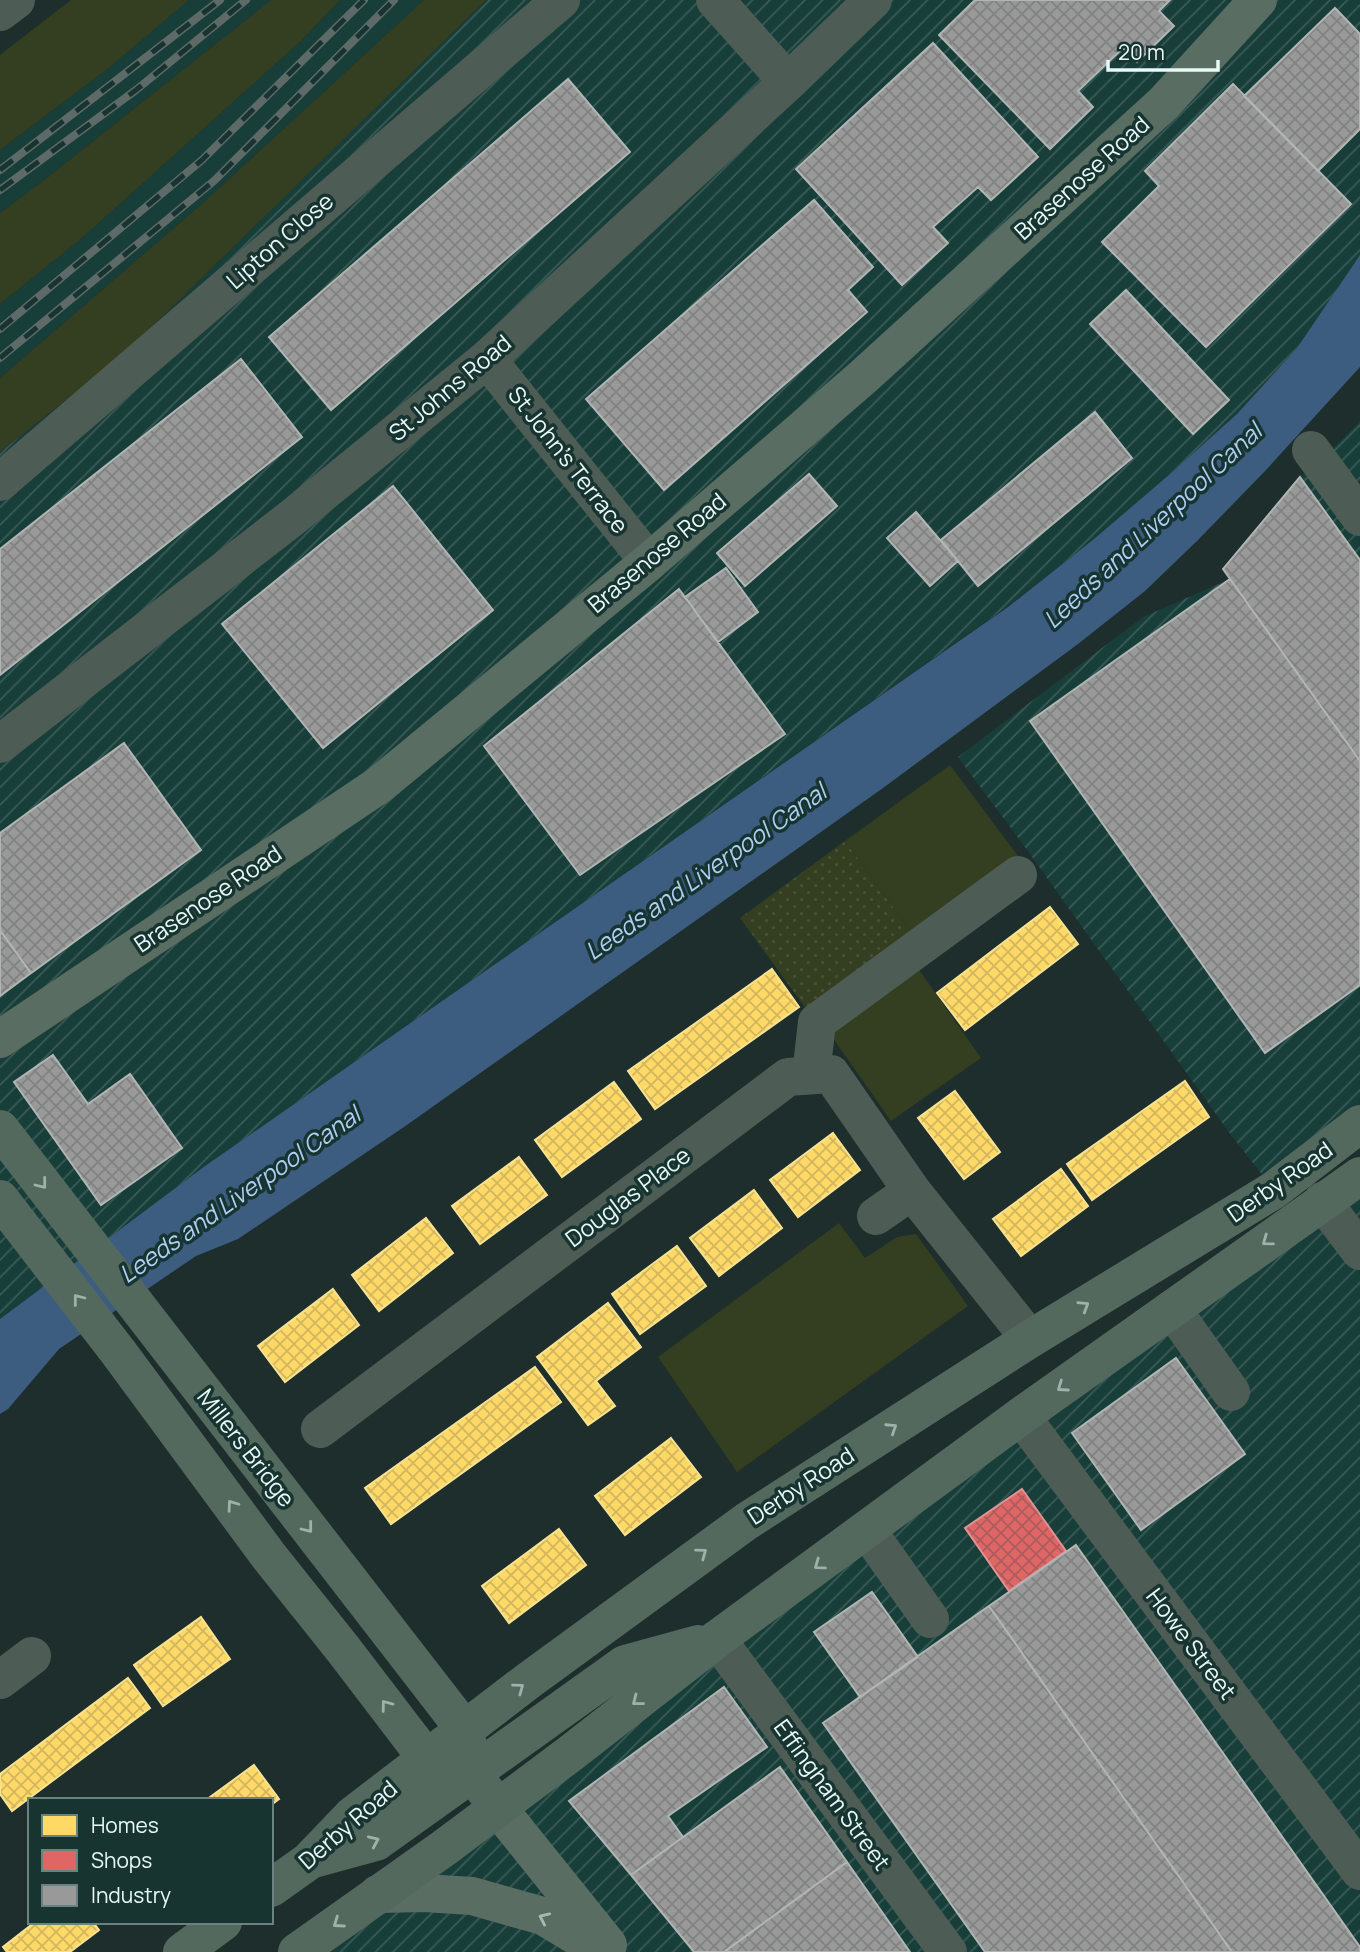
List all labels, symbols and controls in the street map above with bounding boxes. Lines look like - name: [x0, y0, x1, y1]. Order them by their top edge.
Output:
- scale bar: [1108, 28, 1218, 72]
- text: 20 m: [1118, 38, 1165, 66]
- street label: Brasenose Road: [1007, 108, 1156, 247]
- street label: Lipton Close: [219, 185, 340, 296]
- street label: St Johns Road: [381, 327, 517, 448]
- street label: St John's Terrace: [501, 379, 636, 540]
- water label: Leeds and Liverpool Canal: [1036, 413, 1271, 635]
- street label: Brasenose Road: [580, 485, 732, 620]
- water label: Leeds and Liverpool Canal: [578, 773, 835, 967]
- street label: Brasenose Road: [127, 837, 288, 959]
- water label: Leeds and Liverpool Canal: [112, 1096, 369, 1290]
- street label: Derby Road: [1221, 1133, 1338, 1229]
- street label: Douglas Place: [558, 1139, 697, 1254]
- one-way arrow: [33, 1176, 46, 1188]
- one-way arrow: [1262, 1232, 1275, 1245]
- one-way arrow: [73, 1294, 86, 1306]
- one-way arrow: [1077, 1302, 1090, 1315]
- one-way arrow: [1057, 1379, 1070, 1391]
- street label: Millers Bridge: [191, 1382, 303, 1513]
- one-way arrow: [884, 1424, 897, 1436]
- street label: Derby Road: [741, 1439, 860, 1532]
- one-way arrow: [228, 1501, 240, 1513]
- one-way arrow: [299, 1521, 312, 1533]
- one-way arrow: [695, 1549, 707, 1562]
- one-way arrow: [814, 1556, 827, 1569]
- street label: Howe Street: [1139, 1581, 1244, 1706]
- one-way arrow: [512, 1684, 524, 1697]
- one-way arrow: [632, 1693, 645, 1706]
- one-way arrow: [382, 1700, 394, 1713]
- street label: Effingham Street: [767, 1712, 898, 1876]
- street label: Derby Road: [291, 1772, 404, 1876]
- legend: [28, 1798, 273, 1924]
- text: Homes: [91, 1811, 159, 1839]
- one-way arrow: [367, 1835, 379, 1849]
- text: Shops: [91, 1846, 152, 1874]
- text: Industry: [91, 1881, 171, 1909]
- one-way arrow: [539, 1912, 551, 1926]
- one-way arrow: [333, 1915, 346, 1927]

